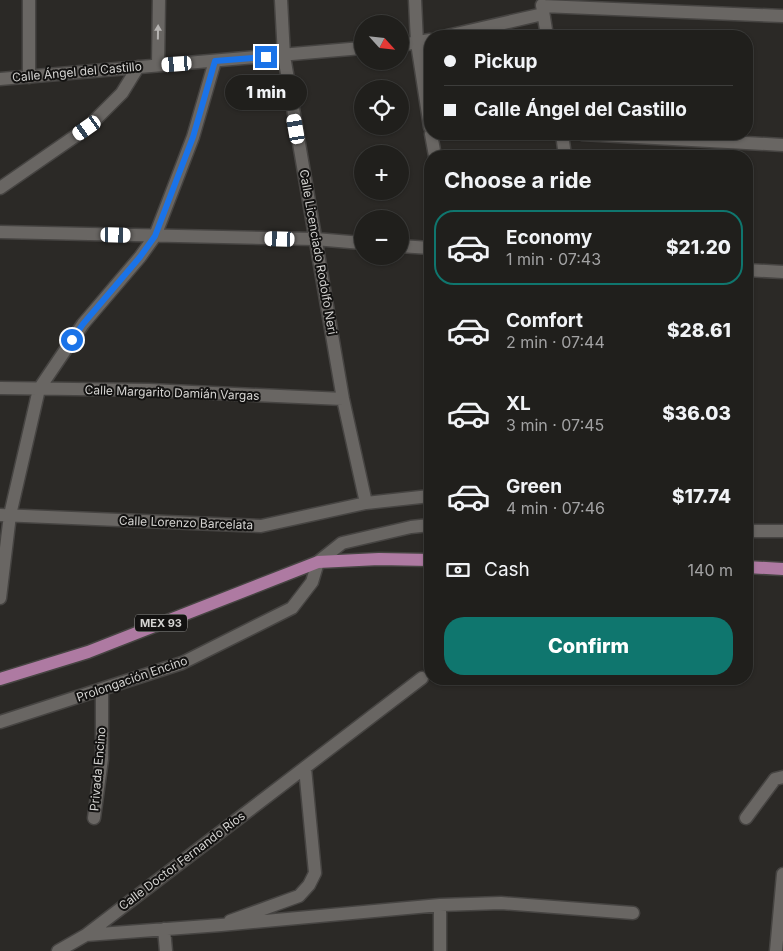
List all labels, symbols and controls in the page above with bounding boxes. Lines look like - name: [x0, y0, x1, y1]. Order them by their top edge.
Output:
- north arrow: [354, 15, 409, 70]
- map controls: [354, 15, 409, 265]
- one-way arrow: [155, 24, 163, 40]
- route end: [255, 46, 277, 68]
- text: Pickup: [474, 50, 537, 73]
- car: [161, 55, 192, 73]
- street label: Calle Ángel del Castillo: [12, 58, 142, 85]
- callout: 1 min: [225, 74, 307, 110]
- button: locate: [354, 80, 409, 135]
- text: 1 min: [246, 82, 286, 102]
- text: Calle Ángel del Castillo: [474, 98, 687, 121]
- car: [70, 113, 103, 143]
- car: [286, 113, 305, 145]
- button: +: [354, 145, 409, 200]
- text: Choose a ride: [444, 167, 592, 193]
- street label: Calle Licenciado Rodolfo Neri: [297, 168, 340, 336]
- button: −: [354, 210, 409, 265]
- icon: car: [446, 225, 491, 270]
- text: Economy: [506, 226, 592, 249]
- car: [100, 227, 131, 243]
- car: [264, 231, 295, 247]
- text: $21.20: [666, 236, 731, 259]
- text: 1 min · 07:43: [506, 249, 601, 269]
- icon: car: [446, 308, 491, 353]
- text: Comfort: [506, 309, 583, 332]
- text: $28.61: [667, 319, 731, 342]
- route start: [61, 329, 83, 351]
- text: 2 min · 07:44: [506, 332, 605, 352]
- street label: Calle Margarito Damián Vargas: [84, 382, 260, 403]
- icon: car: [446, 391, 491, 436]
- text: XL: [506, 392, 531, 415]
- text: $36.03: [662, 402, 731, 425]
- text: 3 min · 07:45: [506, 415, 604, 435]
- icon: car: [446, 474, 491, 519]
- text: Green: [506, 475, 562, 498]
- text: $17.74: [672, 485, 731, 508]
- text: 4 min · 07:46: [506, 498, 605, 518]
- street label: Calle Lorenzo Barcelata: [119, 513, 253, 532]
- icon: cash: [444, 556, 472, 584]
- text: Cash: [484, 558, 530, 581]
- text: 140 m: [688, 560, 733, 580]
- road number: MEX 93: [135, 614, 187, 632]
- button: Confirm: [444, 617, 733, 675]
- street label: Prolongación Encino: [74, 653, 189, 705]
- street label: Privada Encino: [86, 726, 109, 812]
- street label: Calle Doctor Fernando Ríos: [115, 808, 248, 913]

